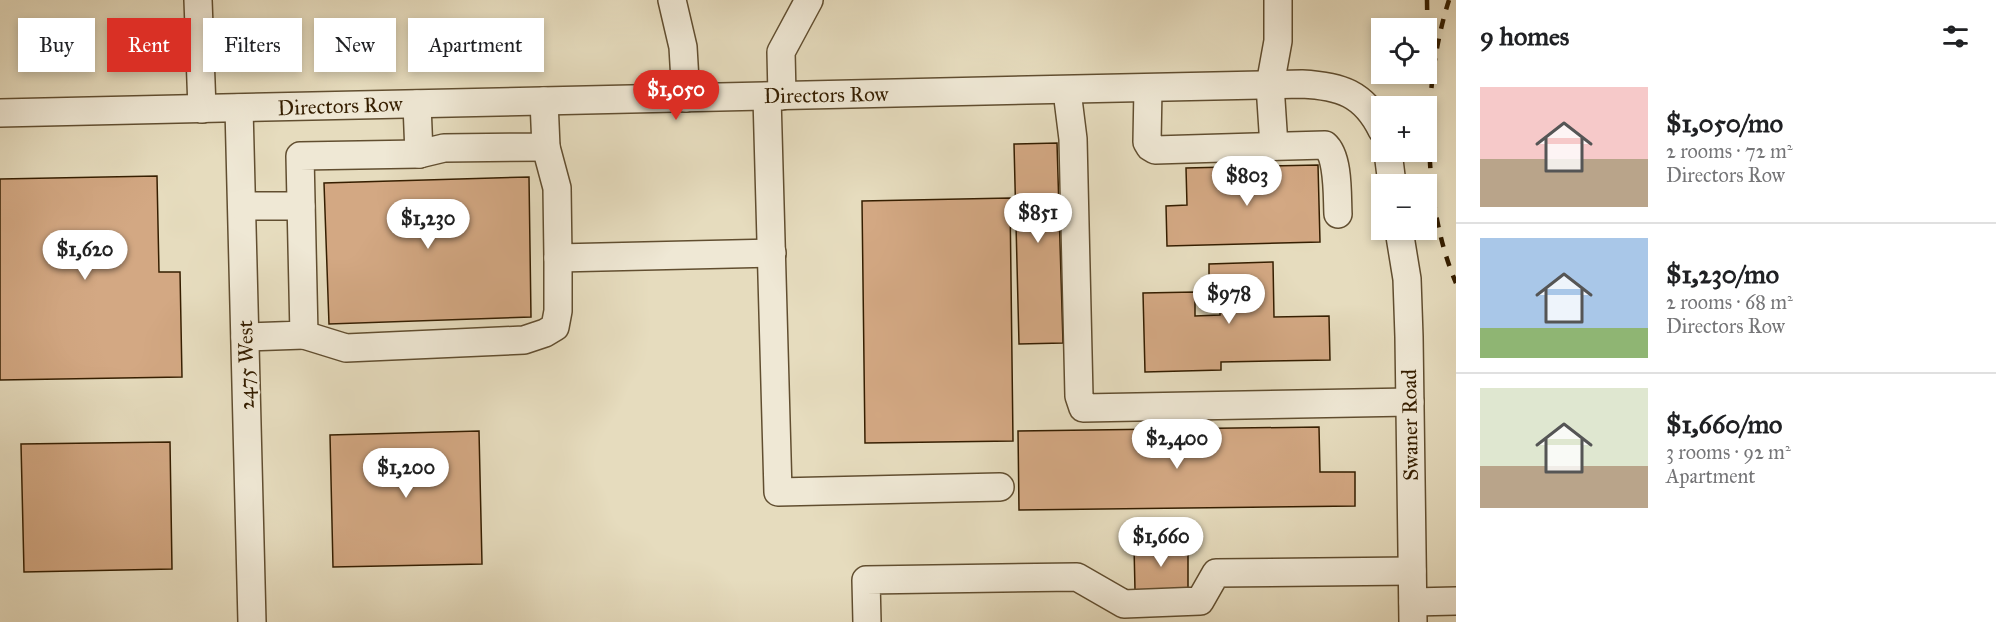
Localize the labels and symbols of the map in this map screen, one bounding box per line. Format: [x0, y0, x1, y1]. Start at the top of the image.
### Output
pin: $1,050 [627, 70, 725, 121]
street label: Directors Row [763, 81, 889, 109]
street label: Directors Row [277, 91, 403, 121]
pin: $803 [1211, 156, 1283, 207]
pin: $851 [1002, 193, 1074, 244]
pin: $1,230 [379, 199, 477, 250]
pin: $1,620 [36, 230, 134, 281]
pin: $978 [1193, 274, 1265, 325]
street label: 2475 West [232, 319, 260, 410]
street label: Swaner Road [1396, 368, 1424, 481]
pin: $2,400 [1128, 419, 1226, 470]
pin: $1,200 [357, 448, 455, 499]
pin: $1,660 [1112, 517, 1210, 568]

